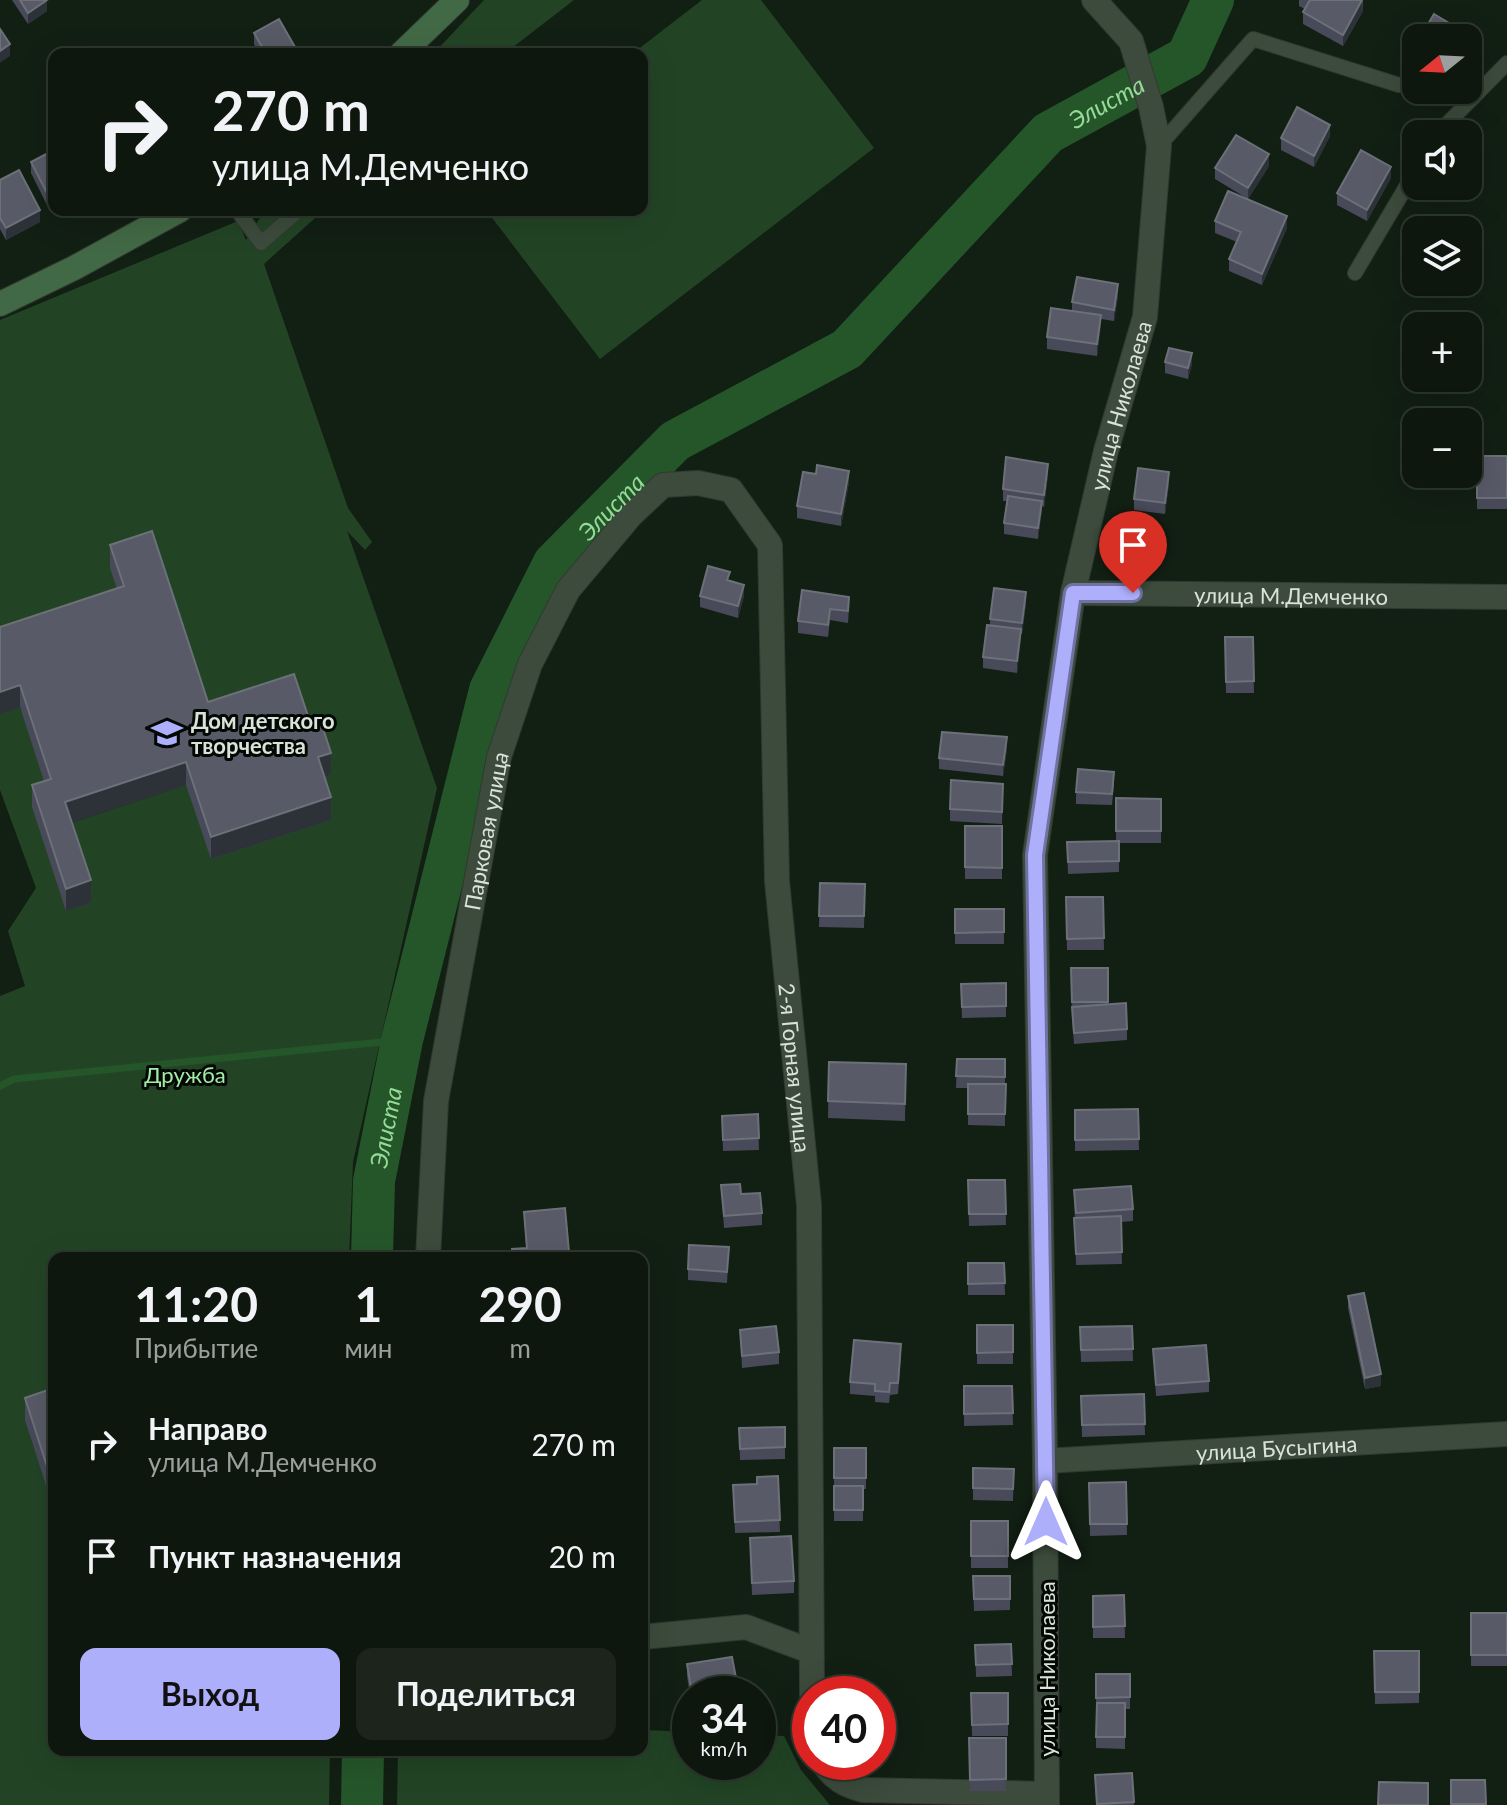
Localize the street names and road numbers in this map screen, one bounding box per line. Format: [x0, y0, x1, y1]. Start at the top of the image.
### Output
street label: улица Николаева [1084, 317, 1157, 493]
street label: улица М.Демченко [1194, 581, 1388, 609]
street label: Парковая улица [458, 747, 514, 912]
street label: 2-я Горная улица [774, 982, 817, 1154]
street label: улица Бусыгина [1195, 1429, 1358, 1466]
street label: улица Николаева [1033, 1581, 1060, 1757]

